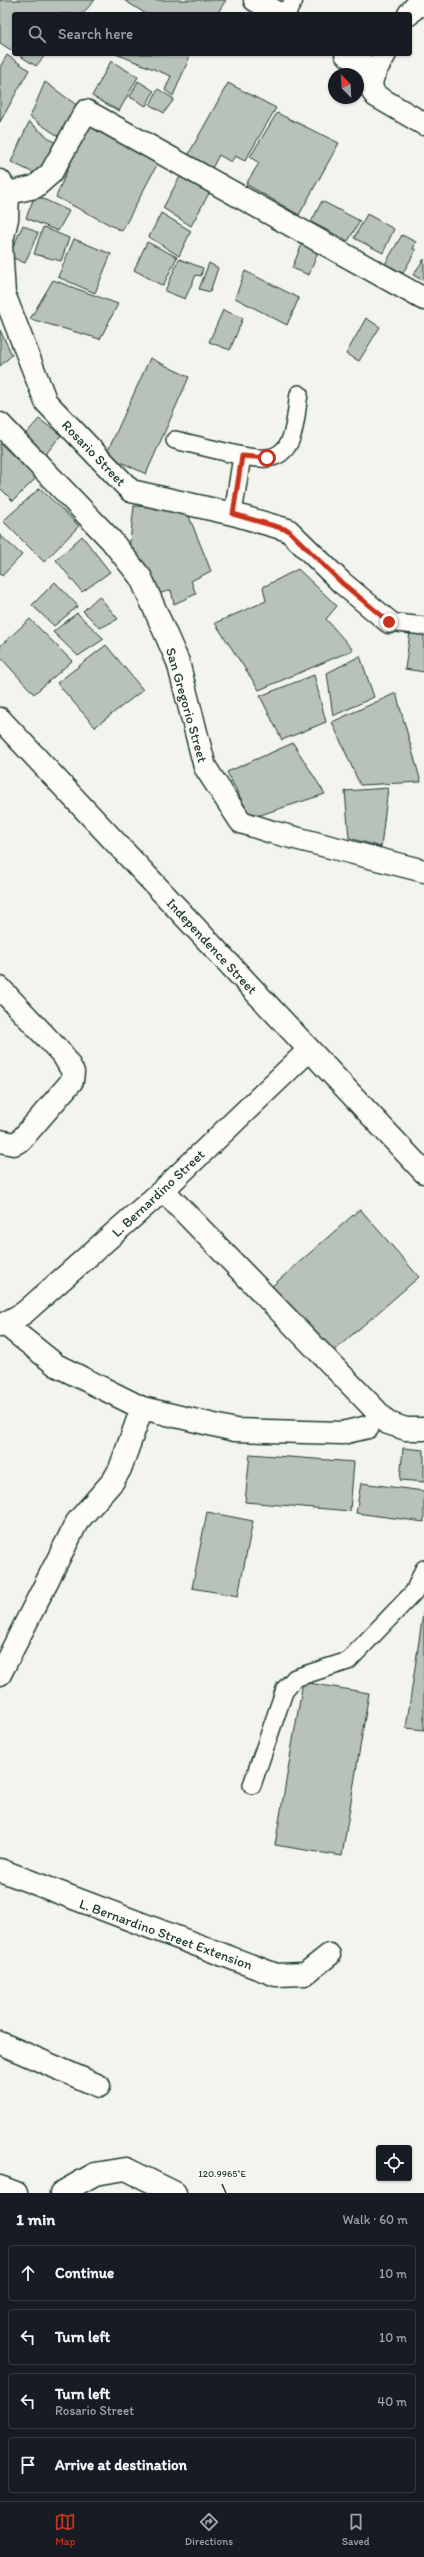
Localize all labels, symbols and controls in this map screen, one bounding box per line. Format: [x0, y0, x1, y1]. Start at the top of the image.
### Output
search box [12, 12, 412, 56]
icon: search [26, 23, 48, 45]
text: Search here [58, 25, 133, 43]
north arrow [328, 68, 364, 104]
street label: Rosario Street [58, 417, 129, 490]
route start [258, 449, 276, 467]
route end [380, 613, 398, 631]
street label: San Gregorio Street [162, 646, 211, 765]
street label: Independence Street [163, 895, 261, 998]
street label: L. Bernardino Street [108, 1146, 208, 1241]
street label: L. Bernardino Street Extension [77, 1895, 255, 1974]
map controls [376, 2145, 412, 2181]
button: locate [376, 2145, 412, 2181]
text: 120.9965°E [198, 2167, 246, 2180]
text: 1 min [16, 2209, 55, 2229]
text: Walk · 60 m [343, 2212, 408, 2227]
icon: ahead [17, 2262, 39, 2284]
text: Continue [55, 2264, 114, 2282]
text: 10 m [379, 2266, 407, 2281]
icon: left [17, 2326, 39, 2348]
text: Turn left [55, 2328, 110, 2346]
text: 10 m [379, 2330, 407, 2345]
text: Turn left [55, 2385, 110, 2403]
icon: left [17, 2390, 39, 2412]
text: 40 m [377, 2394, 407, 2409]
text: Rosario Street [55, 2403, 134, 2418]
icon: arrive [17, 2454, 39, 2476]
text: Arrive at destination [55, 2456, 187, 2474]
tab: Map [54, 2511, 76, 2548]
tab: Directions [185, 2511, 233, 2548]
tab: Saved [342, 2511, 370, 2548]

